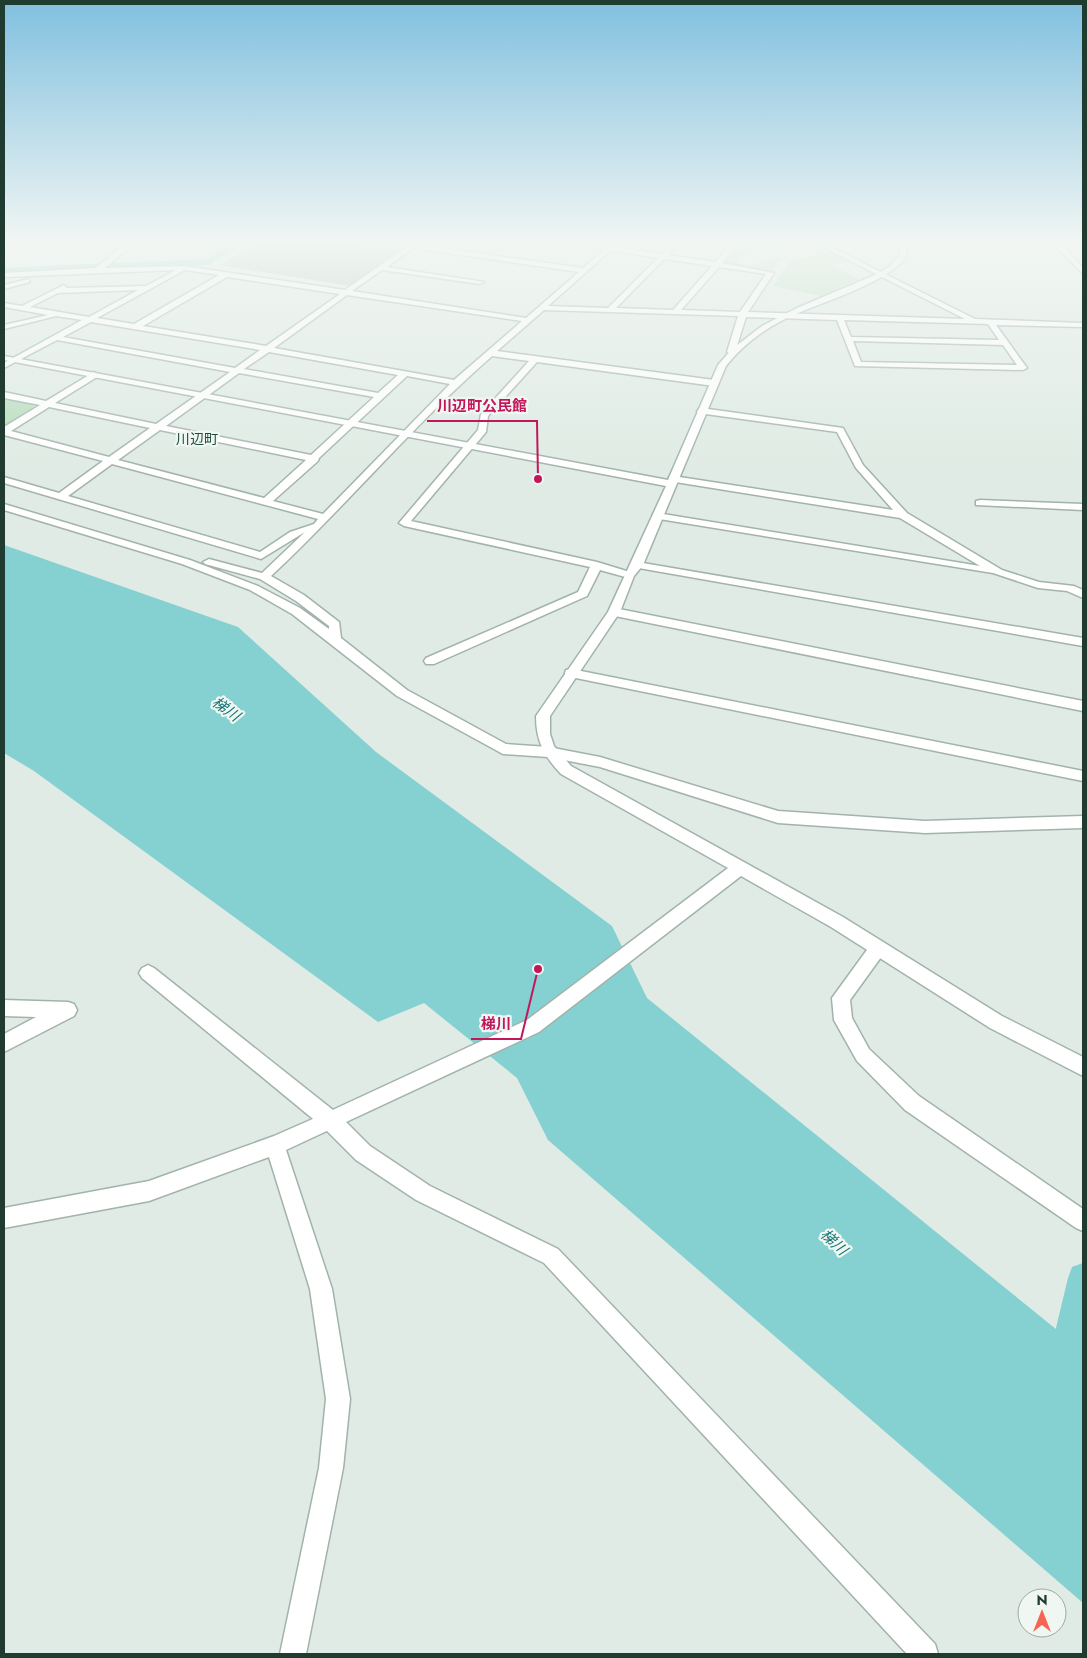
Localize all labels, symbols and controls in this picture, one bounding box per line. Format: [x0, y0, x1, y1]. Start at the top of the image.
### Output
callout: 川辺町公民館 [427, 391, 537, 421]
text: 川辺町公民館 [437, 395, 527, 417]
district label: 川辺町 [176, 429, 218, 449]
water label: 梯川 [207, 691, 246, 728]
callout: 梯川 [471, 1009, 521, 1039]
text: 梯川 [481, 1013, 511, 1035]
water label: 梯川 [816, 1224, 854, 1262]
north arrow [1017, 1588, 1067, 1638]
text: N [1036, 1590, 1048, 1610]

